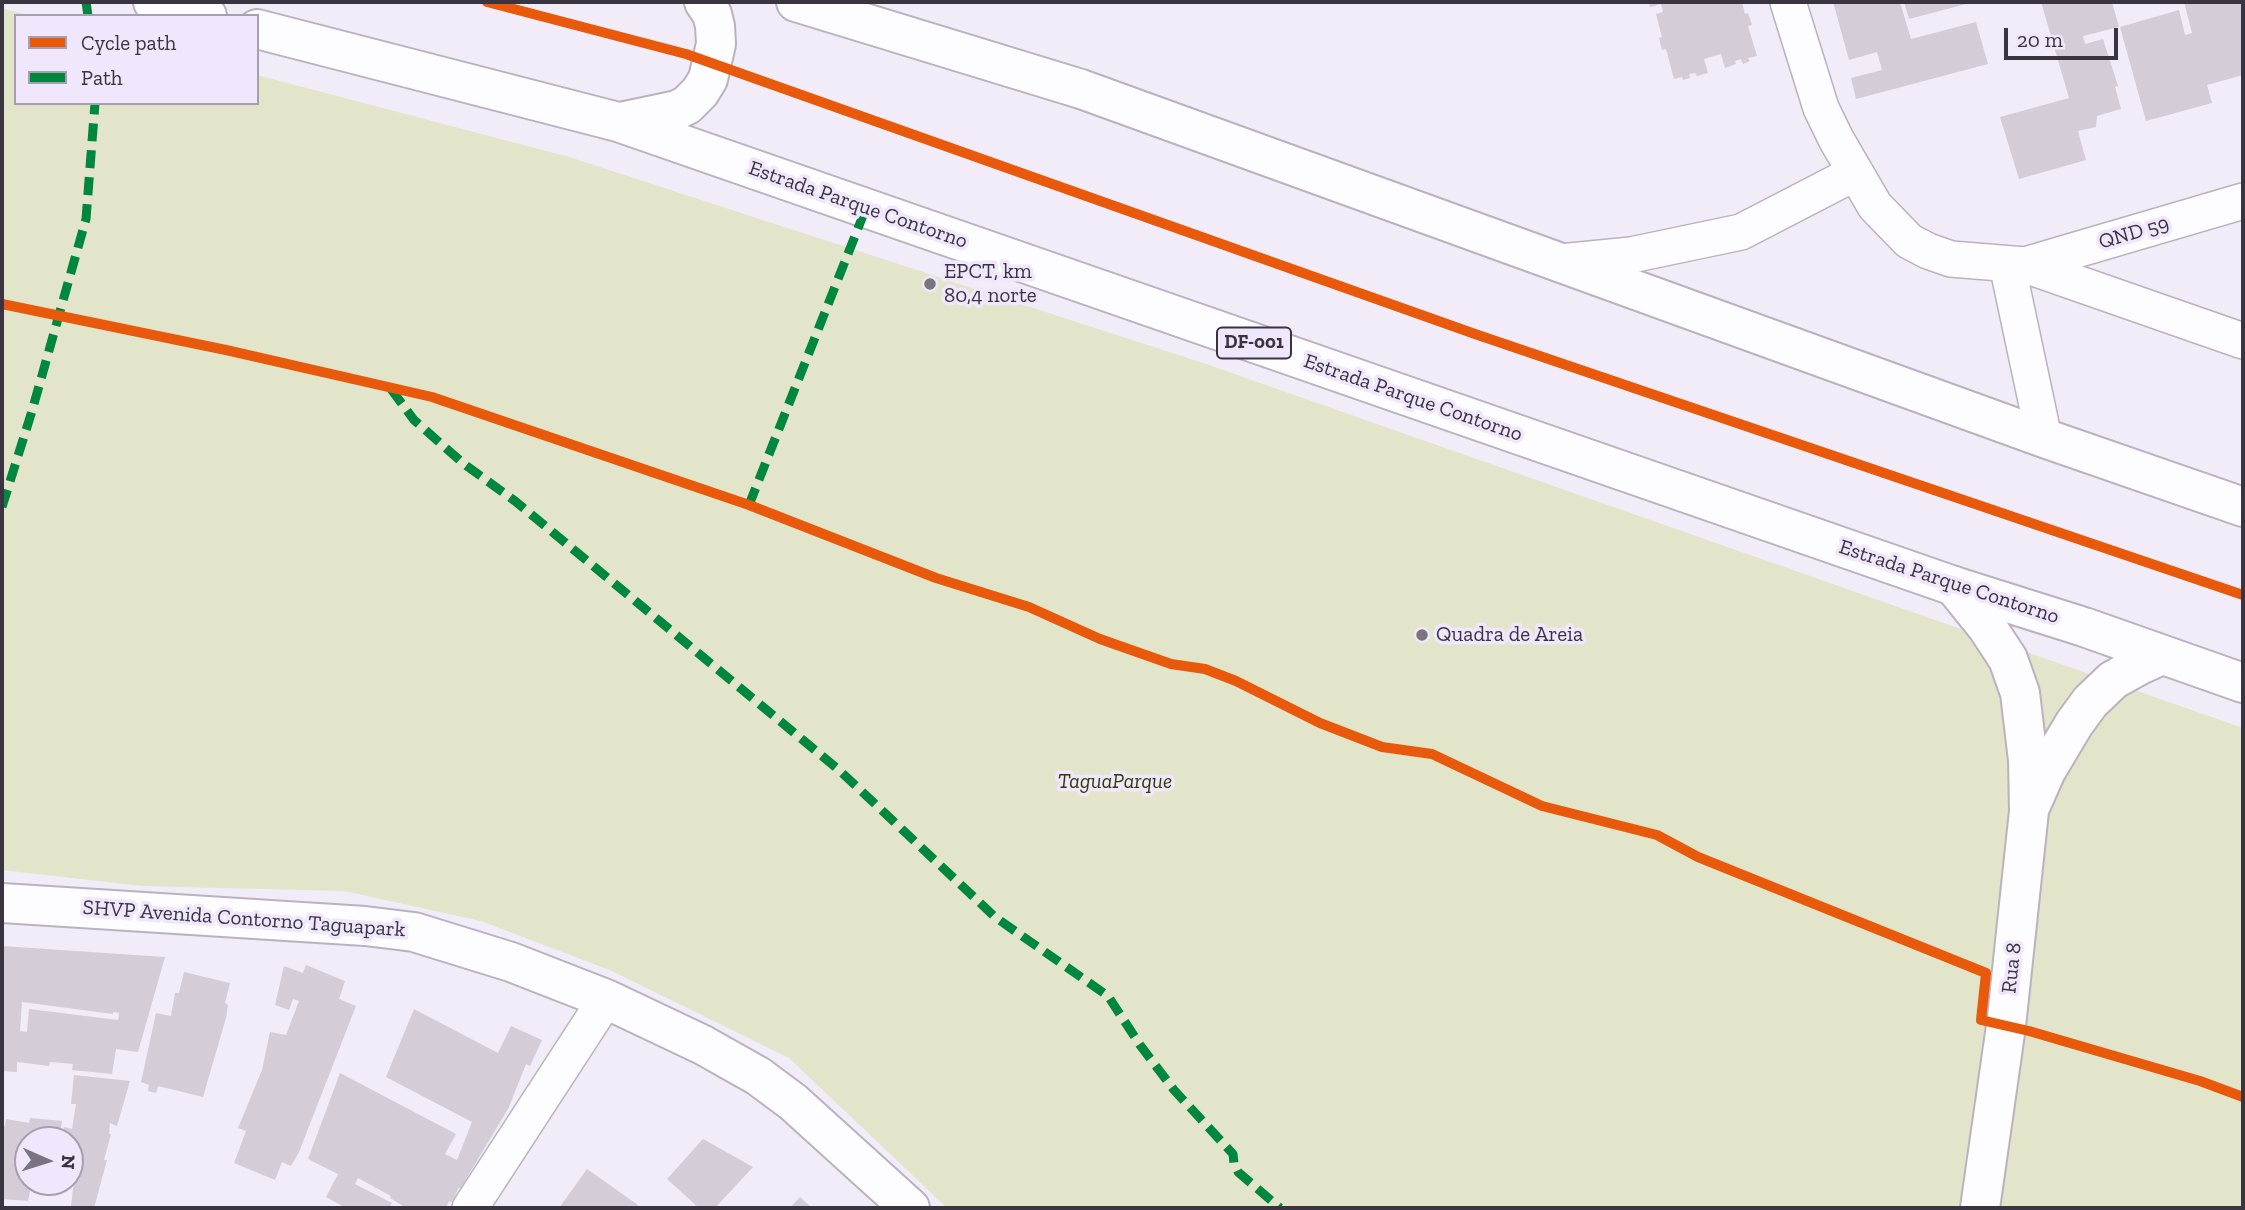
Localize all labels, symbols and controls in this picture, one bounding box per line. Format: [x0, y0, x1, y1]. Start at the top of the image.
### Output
legend [14, 14, 259, 105]
scale bar [2007, 14, 2121, 58]
text: 20 m [2017, 27, 2063, 52]
text: Cycle path [81, 30, 176, 55]
text: Path [81, 65, 123, 90]
street label: Estrada Parque Contorno [745, 156, 971, 254]
street label: QND 59 [2096, 211, 2172, 255]
place label: EPCT, km 80,4 norte [944, 259, 1037, 309]
marker: EPCT, km 80,4 norte [922, 276, 938, 292]
road number: DF-001 [1217, 328, 1291, 358]
street label: Estrada Parque Contorno [1300, 349, 1526, 447]
street label: Estrada Parque Contorno [1836, 535, 2062, 629]
place label: Quadra de Areia [1436, 622, 1583, 648]
marker: Quadra de Areia [1414, 627, 1430, 643]
park label: TaguaParque [1058, 769, 1172, 795]
street label: SHVP Avenida Contorno Taguapark [82, 895, 406, 943]
street label: Rua 8 [1997, 941, 2027, 995]
north arrow [14, 1126, 84, 1196]
text: N [57, 1154, 80, 1170]

